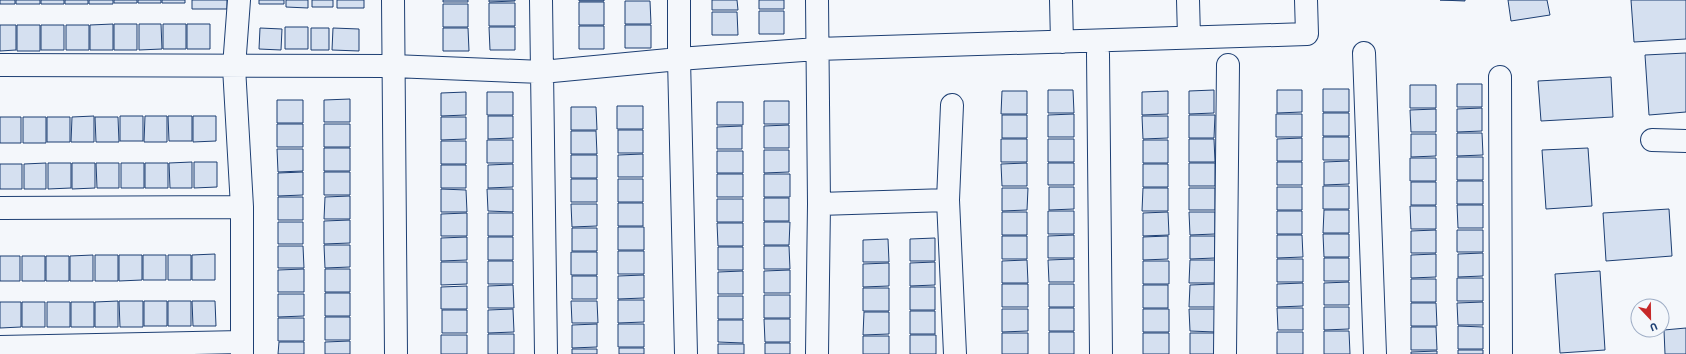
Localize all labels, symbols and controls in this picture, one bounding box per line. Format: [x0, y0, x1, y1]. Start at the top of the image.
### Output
north arrow [1630, 298, 1670, 338]
text: U [1647, 318, 1660, 335]

